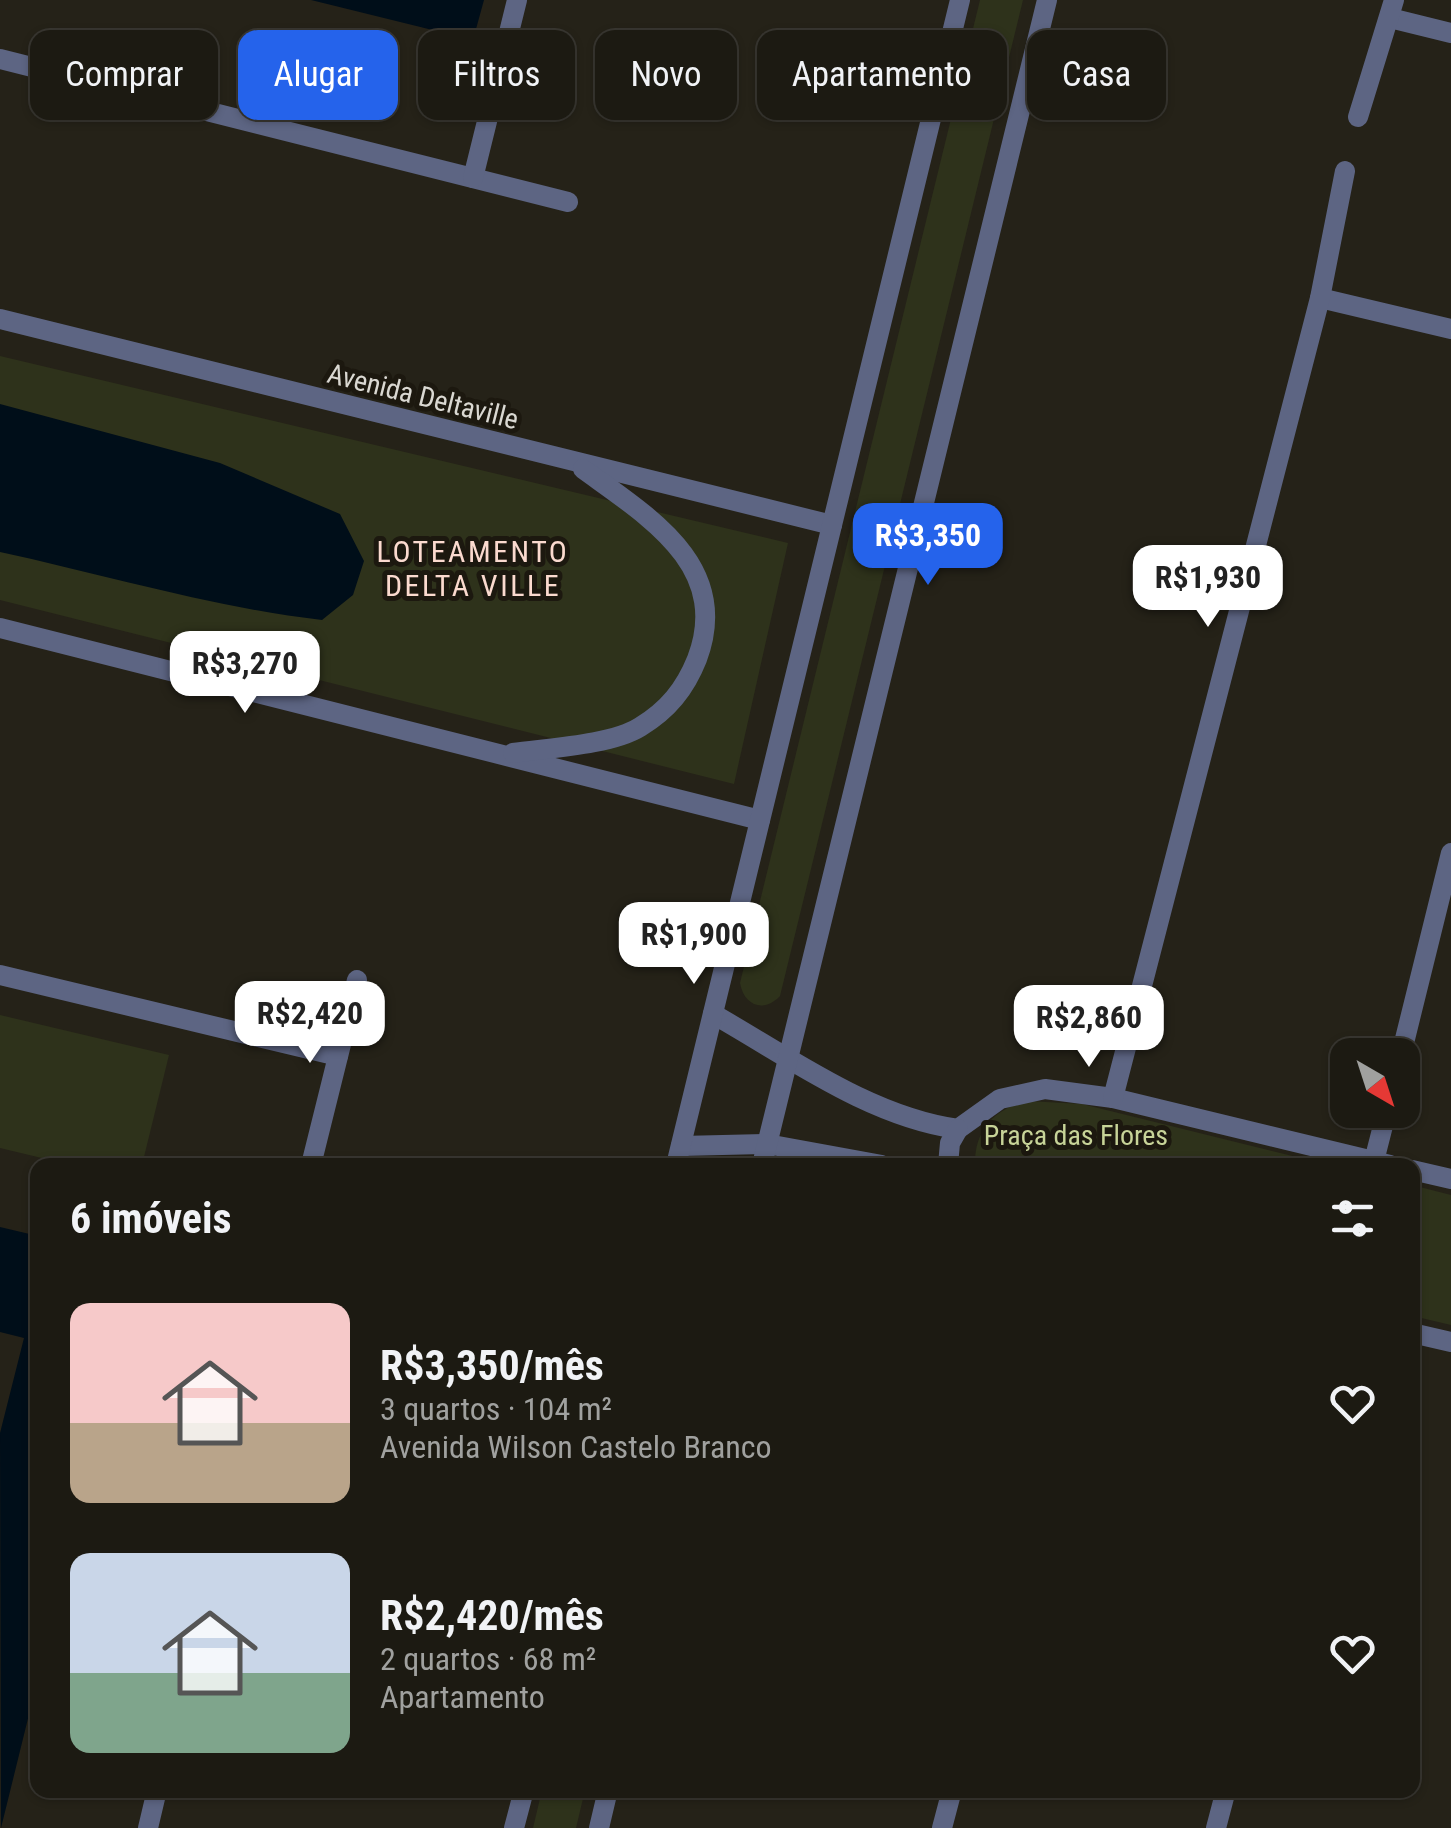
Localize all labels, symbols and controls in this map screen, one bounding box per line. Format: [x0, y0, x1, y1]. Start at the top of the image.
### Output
chip: Comprar [30, 30, 218, 120]
chip: Alugar [238, 30, 398, 120]
chip: Filtros [418, 30, 575, 120]
chip: Novo [595, 30, 737, 120]
chip: Apartamento [757, 30, 1007, 120]
chip: Casa [1027, 30, 1166, 120]
street label: Avenida Deltaville [324, 357, 522, 436]
pin: R$3,350 [836, 503, 1020, 588]
text: R$3,350 [875, 516, 981, 554]
district label: LOTEAMENTO DELTA VILLE [377, 534, 569, 603]
pin: R$1,930 [1116, 545, 1300, 630]
text: R$1,930 [1155, 558, 1261, 596]
pin: R$3,270 [153, 631, 337, 716]
text: R$3,270 [192, 644, 298, 682]
pin: R$1,900 [602, 902, 786, 987]
text: R$1,900 [641, 915, 747, 953]
pin: R$2,420 [218, 981, 402, 1066]
pin: R$2,860 [997, 985, 1181, 1070]
text: R$2,420 [257, 994, 363, 1032]
text: R$2,860 [1036, 998, 1142, 1036]
north arrow [1330, 1038, 1420, 1128]
map controls [1330, 1038, 1420, 1128]
park label: Praça das Flores [984, 1119, 1168, 1152]
icon: filters [1325, 1191, 1380, 1246]
text: 6 imóveis [70, 1194, 232, 1243]
text: R$3,350/mês [380, 1341, 604, 1390]
icon: home [150, 1343, 270, 1463]
icon: heart [1325, 1376, 1380, 1431]
text: 3 quartos · 104 m² [380, 1390, 612, 1428]
text: Avenida Wilson Castelo Branco [380, 1428, 772, 1466]
text: R$2,420/mês [380, 1591, 604, 1640]
icon: home [150, 1593, 270, 1713]
icon: heart [1325, 1626, 1380, 1681]
text: 2 quartos · 68 m² [380, 1640, 596, 1678]
text: Apartamento [380, 1678, 545, 1716]

